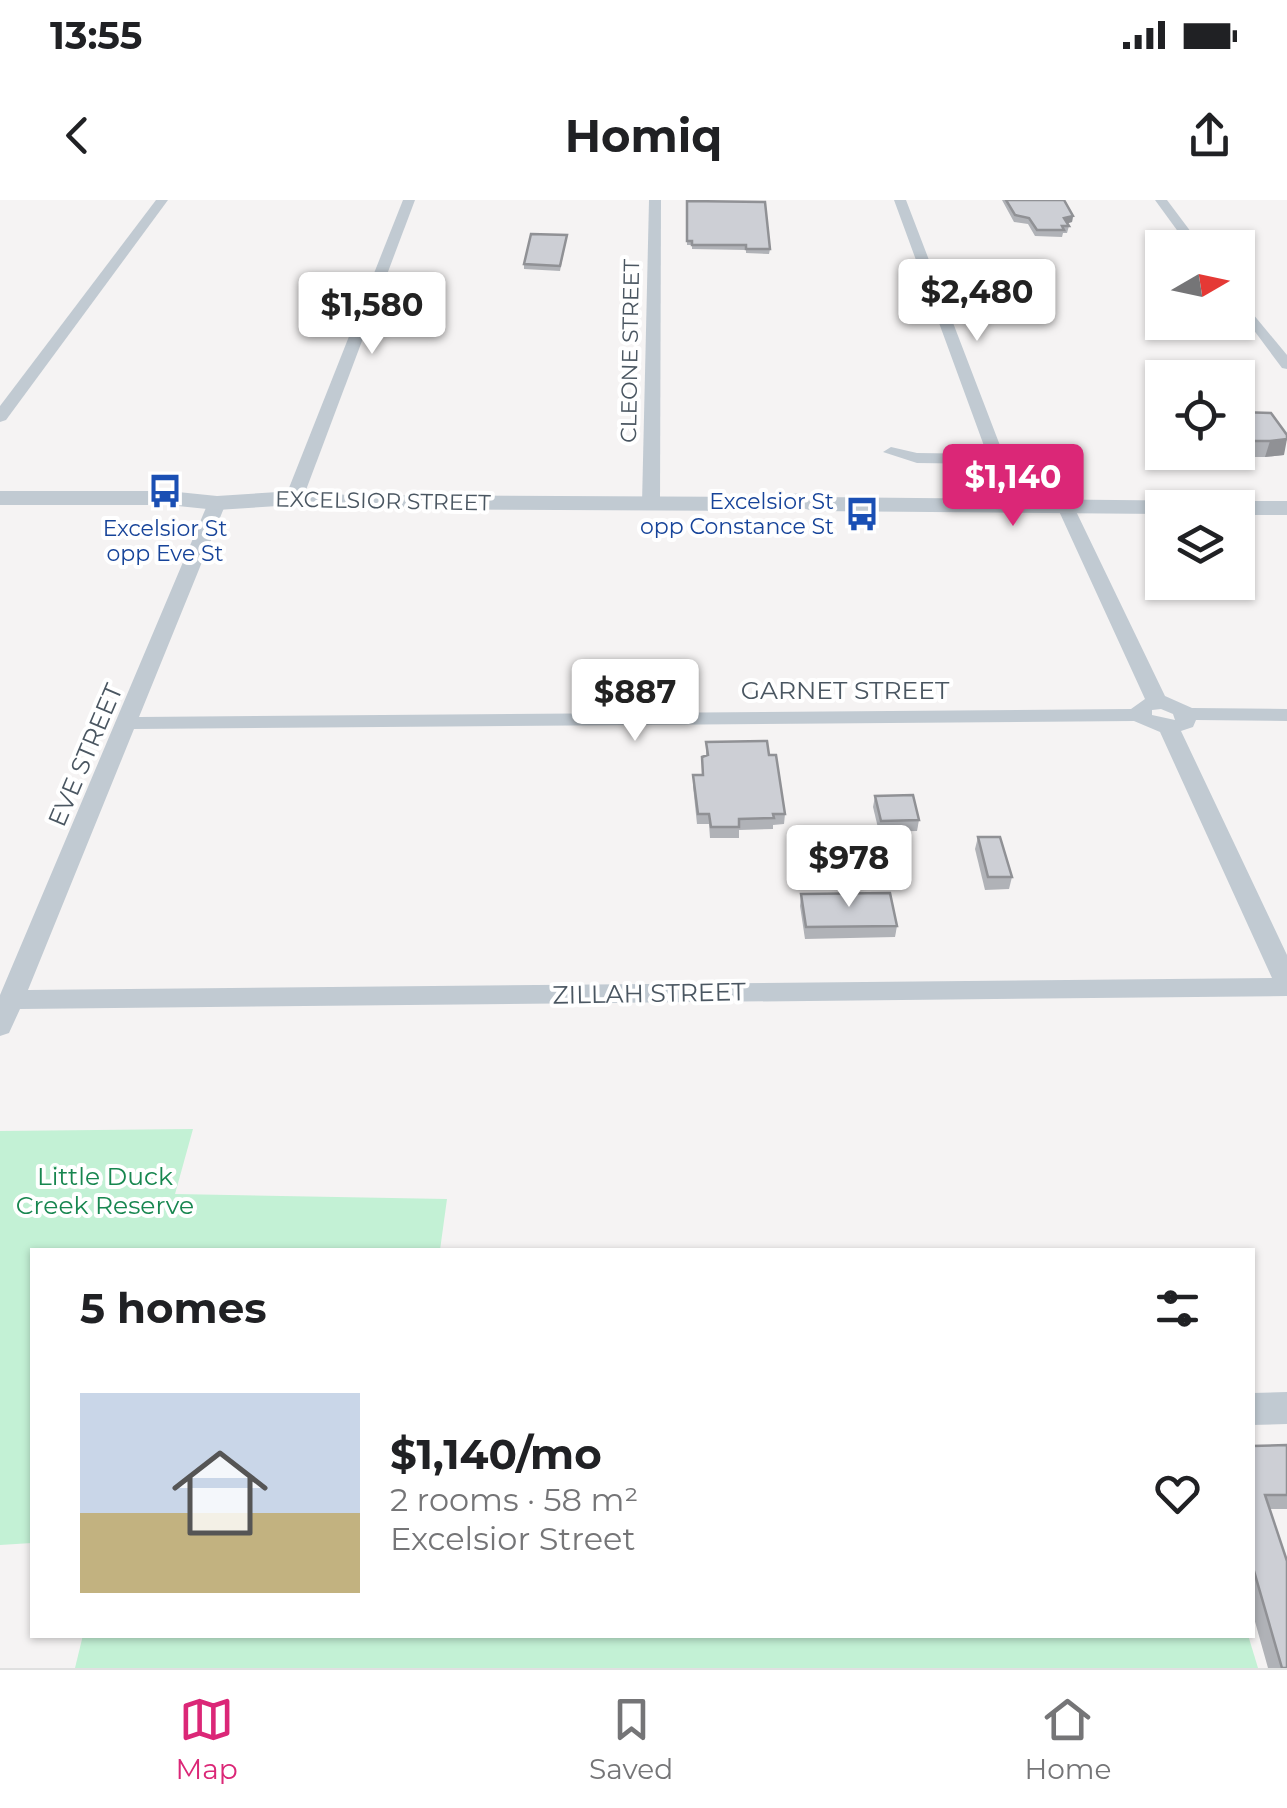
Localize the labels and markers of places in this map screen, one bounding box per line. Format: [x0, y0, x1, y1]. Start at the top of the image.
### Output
pin: $2,480 [896, 259, 1058, 344]
pin: $1,580 [291, 272, 453, 357]
pin: $1,140 [932, 444, 1094, 529]
bus stop icon: Excelsior St opp Eve St [146, 472, 184, 510]
place label: Excelsior St opp Constance St [640, 488, 834, 540]
bus stop icon: Excelsior St opp Constance St [843, 495, 881, 533]
place label: Excelsior St opp Eve St [103, 515, 227, 567]
pin: $887 [576, 659, 694, 744]
pin: $978 [790, 825, 908, 910]

